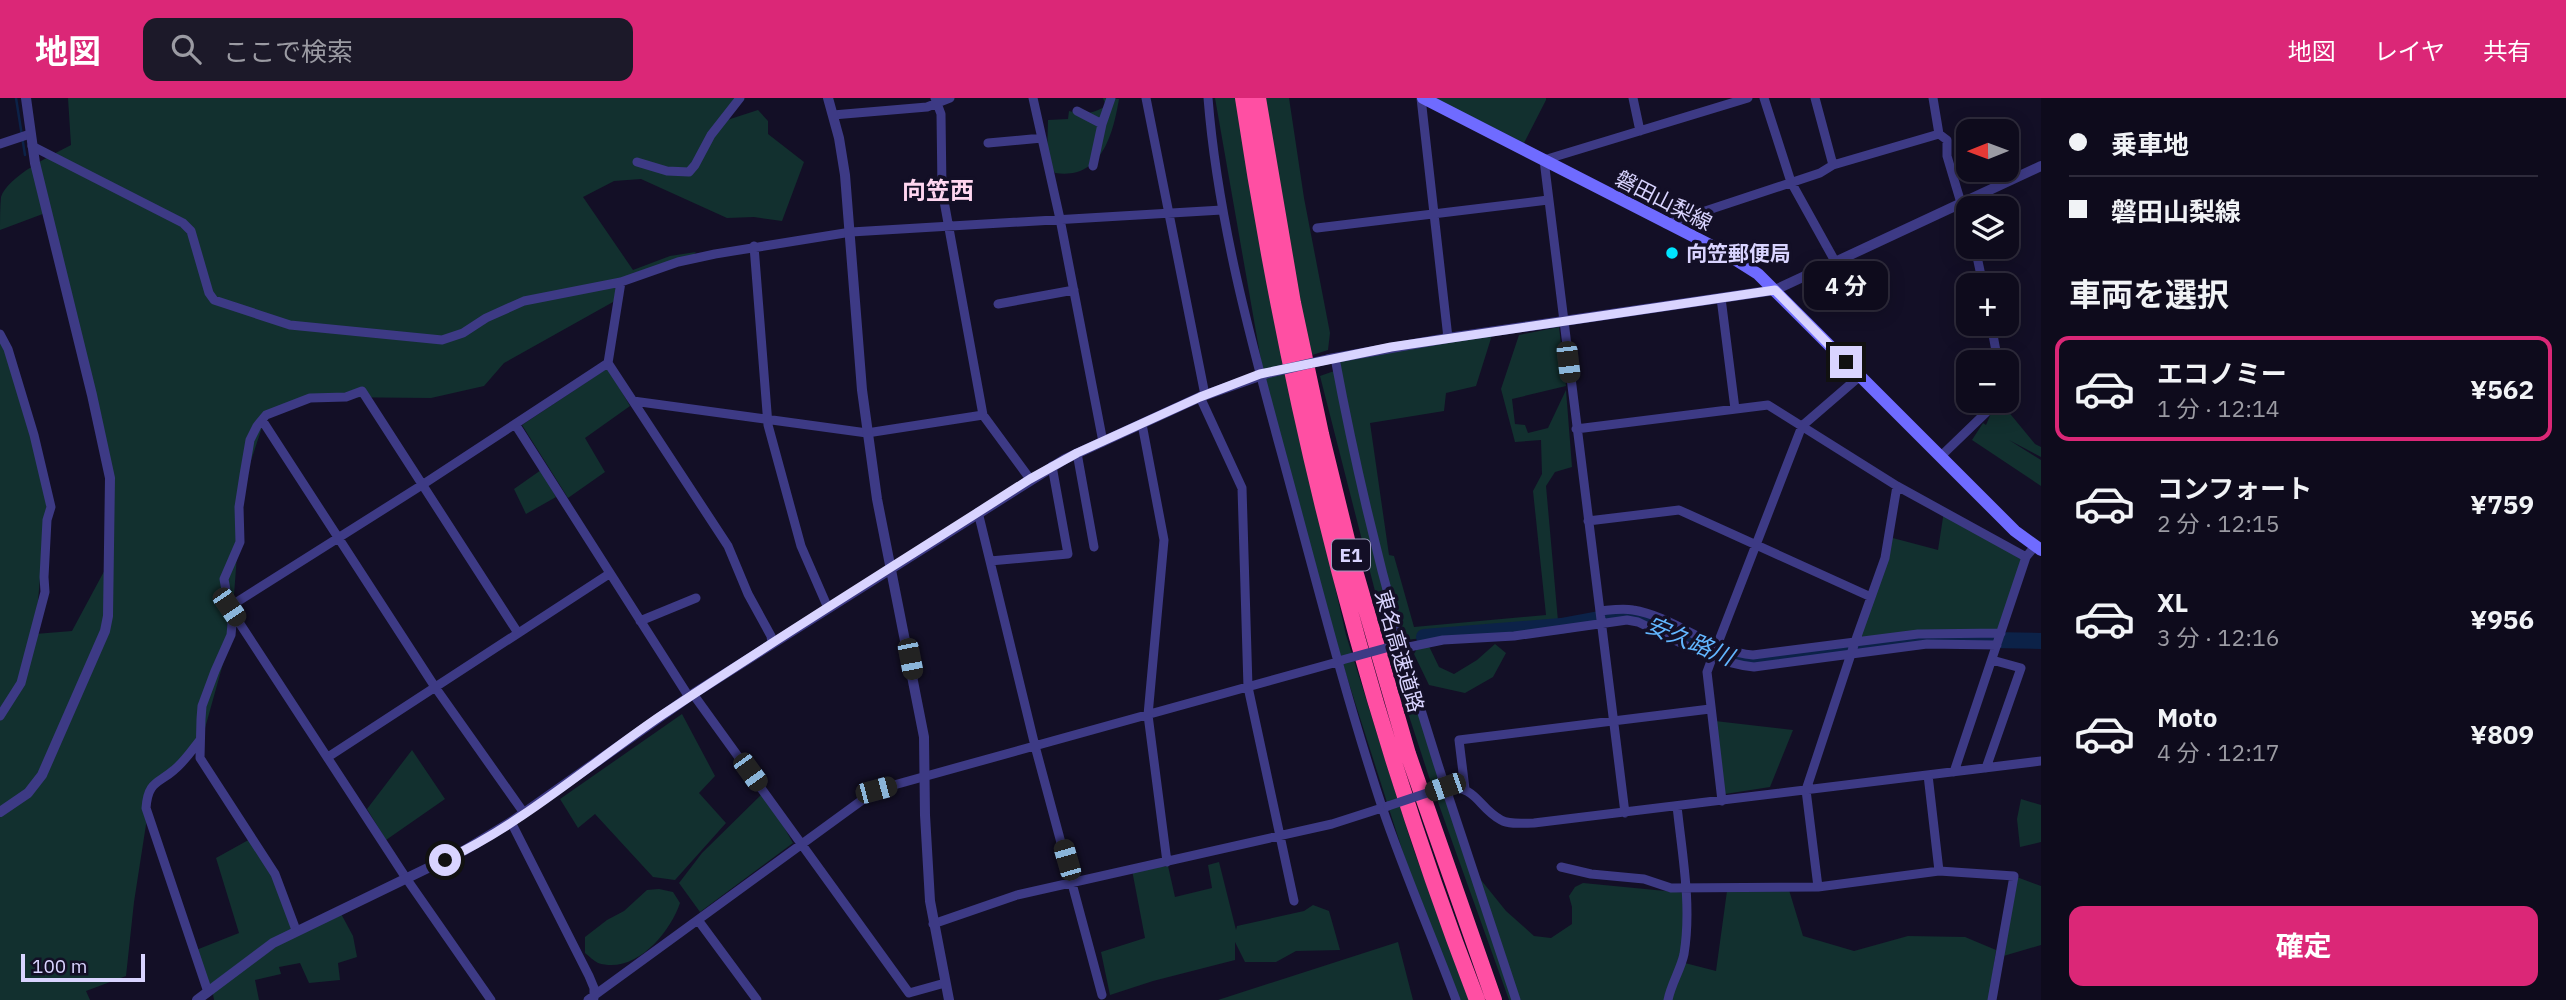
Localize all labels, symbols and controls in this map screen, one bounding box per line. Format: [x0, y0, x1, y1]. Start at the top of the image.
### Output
search box [143, 18, 633, 81]
text: 地図 [35, 29, 101, 72]
icon: search [167, 30, 205, 68]
text: ここで検索 [223, 34, 353, 68]
text: 地図 [2288, 35, 2336, 67]
text: レイヤ [2374, 35, 2445, 67]
text: 共有 [2483, 35, 2531, 67]
north arrow [1956, 119, 2020, 182]
map controls [1956, 119, 2019, 413]
text: 乗車地 [2111, 127, 2189, 161]
street label: 磐田山梨線 [1611, 164, 1717, 236]
district label: 向笠西 [902, 174, 974, 206]
text: 磐田山梨線 [2111, 194, 2241, 228]
button: layers [1956, 196, 2019, 259]
place label: 向笠郵便局 [1686, 239, 1791, 267]
marker: 向笠郵便局 [1664, 245, 1680, 261]
callout: 4 分 [1804, 260, 1888, 310]
text: 4 分 [1825, 270, 1867, 300]
button: + [1956, 273, 2019, 336]
text: 車両を選択 [2069, 273, 2229, 315]
car [1556, 340, 1581, 384]
route end [1830, 346, 1862, 378]
button: − [1956, 350, 2019, 413]
text: エコノミー [2157, 356, 2287, 390]
icon: car [2073, 357, 2136, 420]
text: ¥562 [2470, 372, 2534, 406]
text: 1 分 · 12:14 [2157, 393, 2280, 423]
text: コンフォート [2157, 471, 2312, 505]
icon: car [2073, 472, 2136, 535]
text: ¥759 [2470, 487, 2534, 521]
text: 2 分 · 12:15 [2157, 508, 2280, 538]
road number: E1 [1332, 540, 1370, 570]
car [209, 584, 250, 630]
text: XL [2157, 585, 2188, 619]
street label: 東名高速道路 [1369, 587, 1431, 715]
icon: car [2073, 587, 2136, 650]
text: ¥956 [2470, 602, 2534, 636]
water label: 安久路川 [1642, 609, 1741, 672]
text: 3 分 · 12:16 [2157, 622, 2280, 652]
car [896, 636, 925, 682]
text: Moto [2157, 700, 2217, 734]
icon: car [2073, 702, 2136, 765]
text: ¥809 [2470, 717, 2534, 751]
text: 4 分 · 12:17 [2157, 737, 2280, 767]
car [730, 749, 771, 795]
car [1422, 770, 1469, 804]
car [853, 774, 900, 806]
car [1052, 837, 1083, 883]
route start [429, 844, 461, 876]
button: 確定 [2069, 906, 2538, 986]
scale bar [21, 951, 145, 983]
text: 100 m [32, 954, 87, 978]

